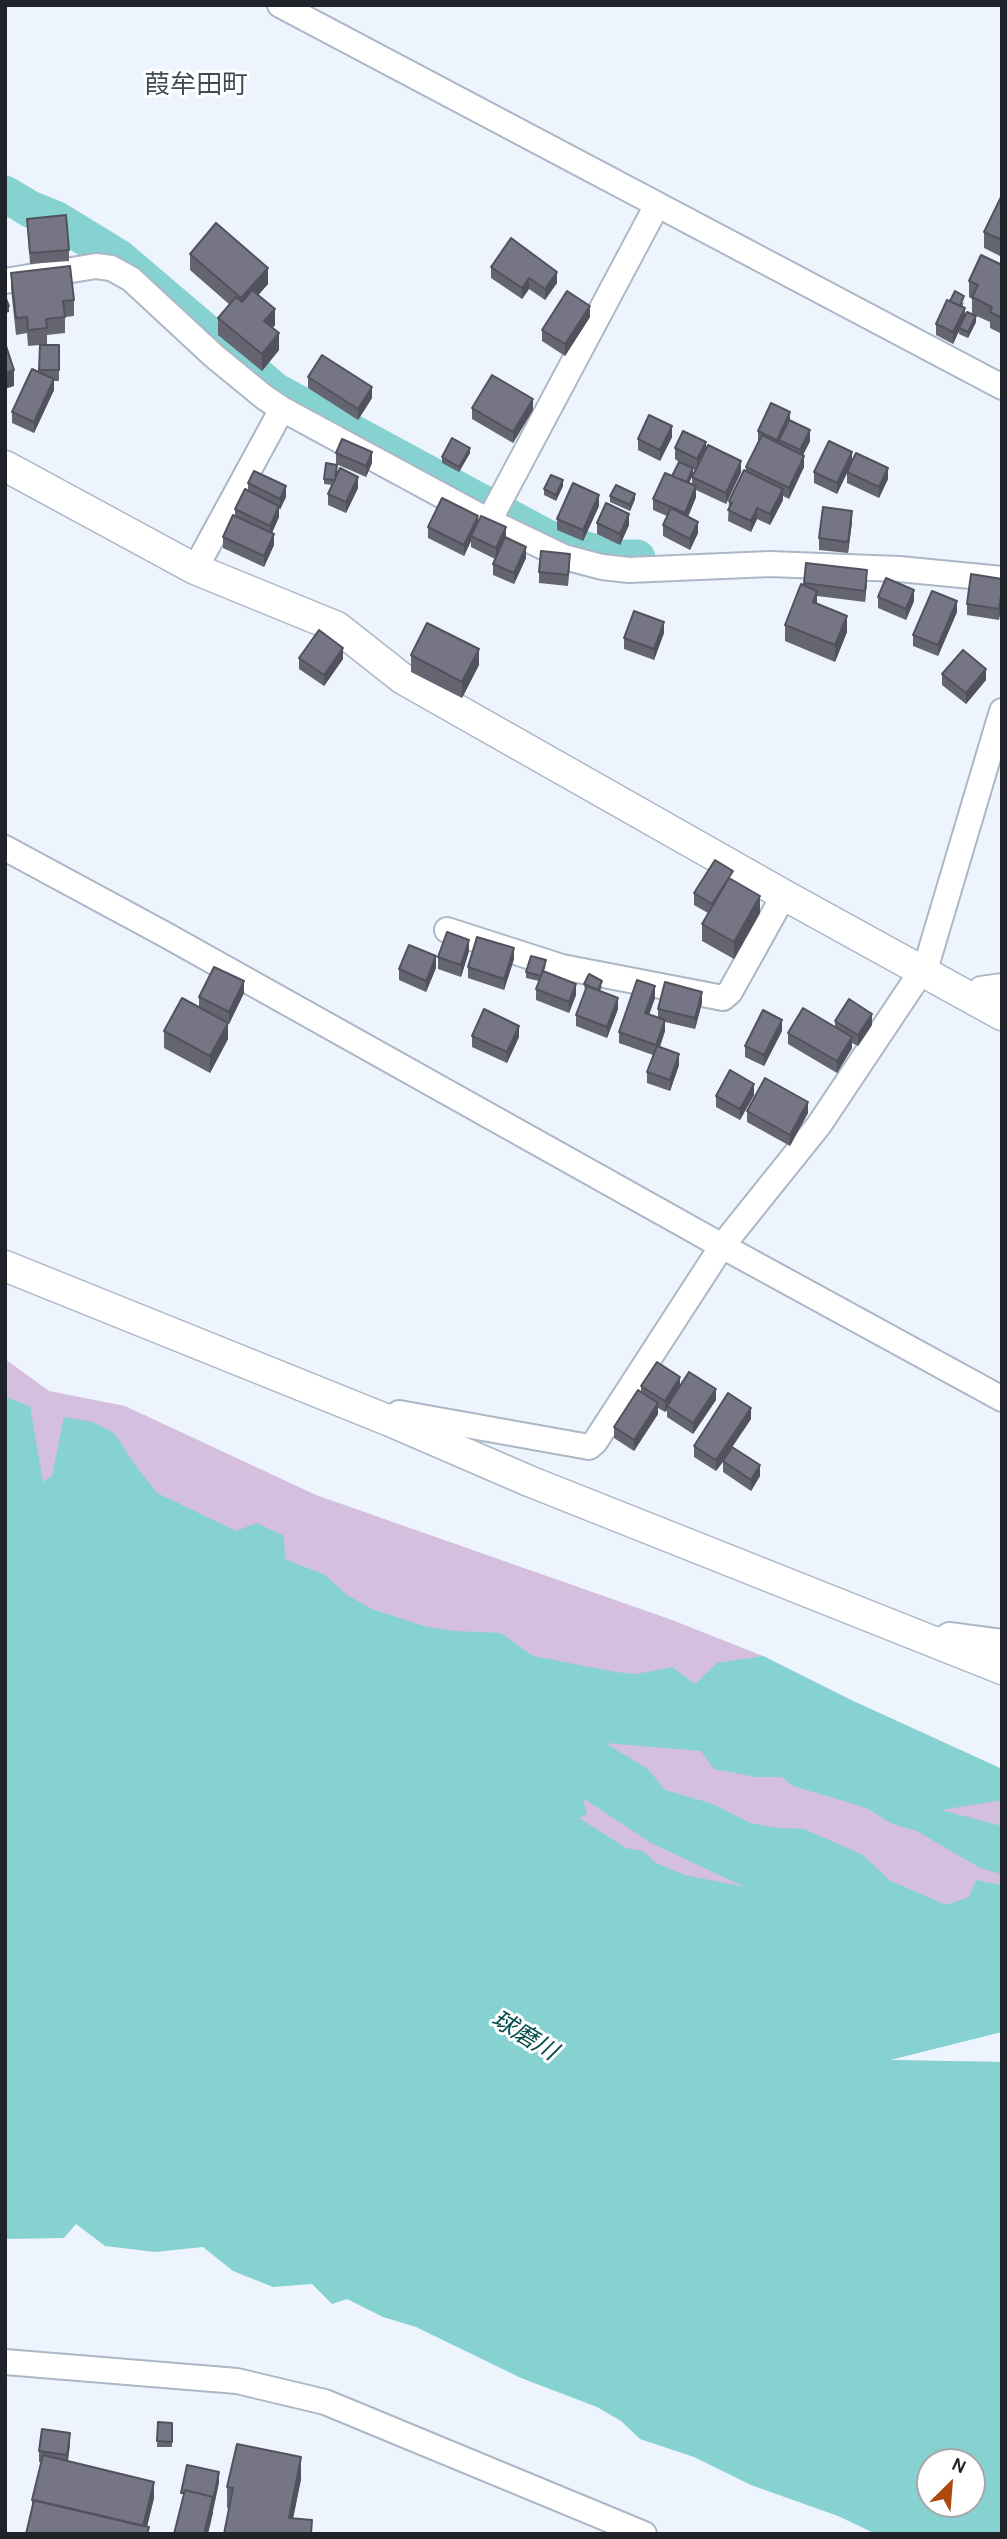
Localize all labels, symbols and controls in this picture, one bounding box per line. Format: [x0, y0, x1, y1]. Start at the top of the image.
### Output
district label: 葭牟田町 [144, 70, 248, 102]
water label: 球磨川 [486, 2005, 562, 2067]
north arrow [916, 2448, 986, 2518]
text: N [948, 2453, 970, 2479]

